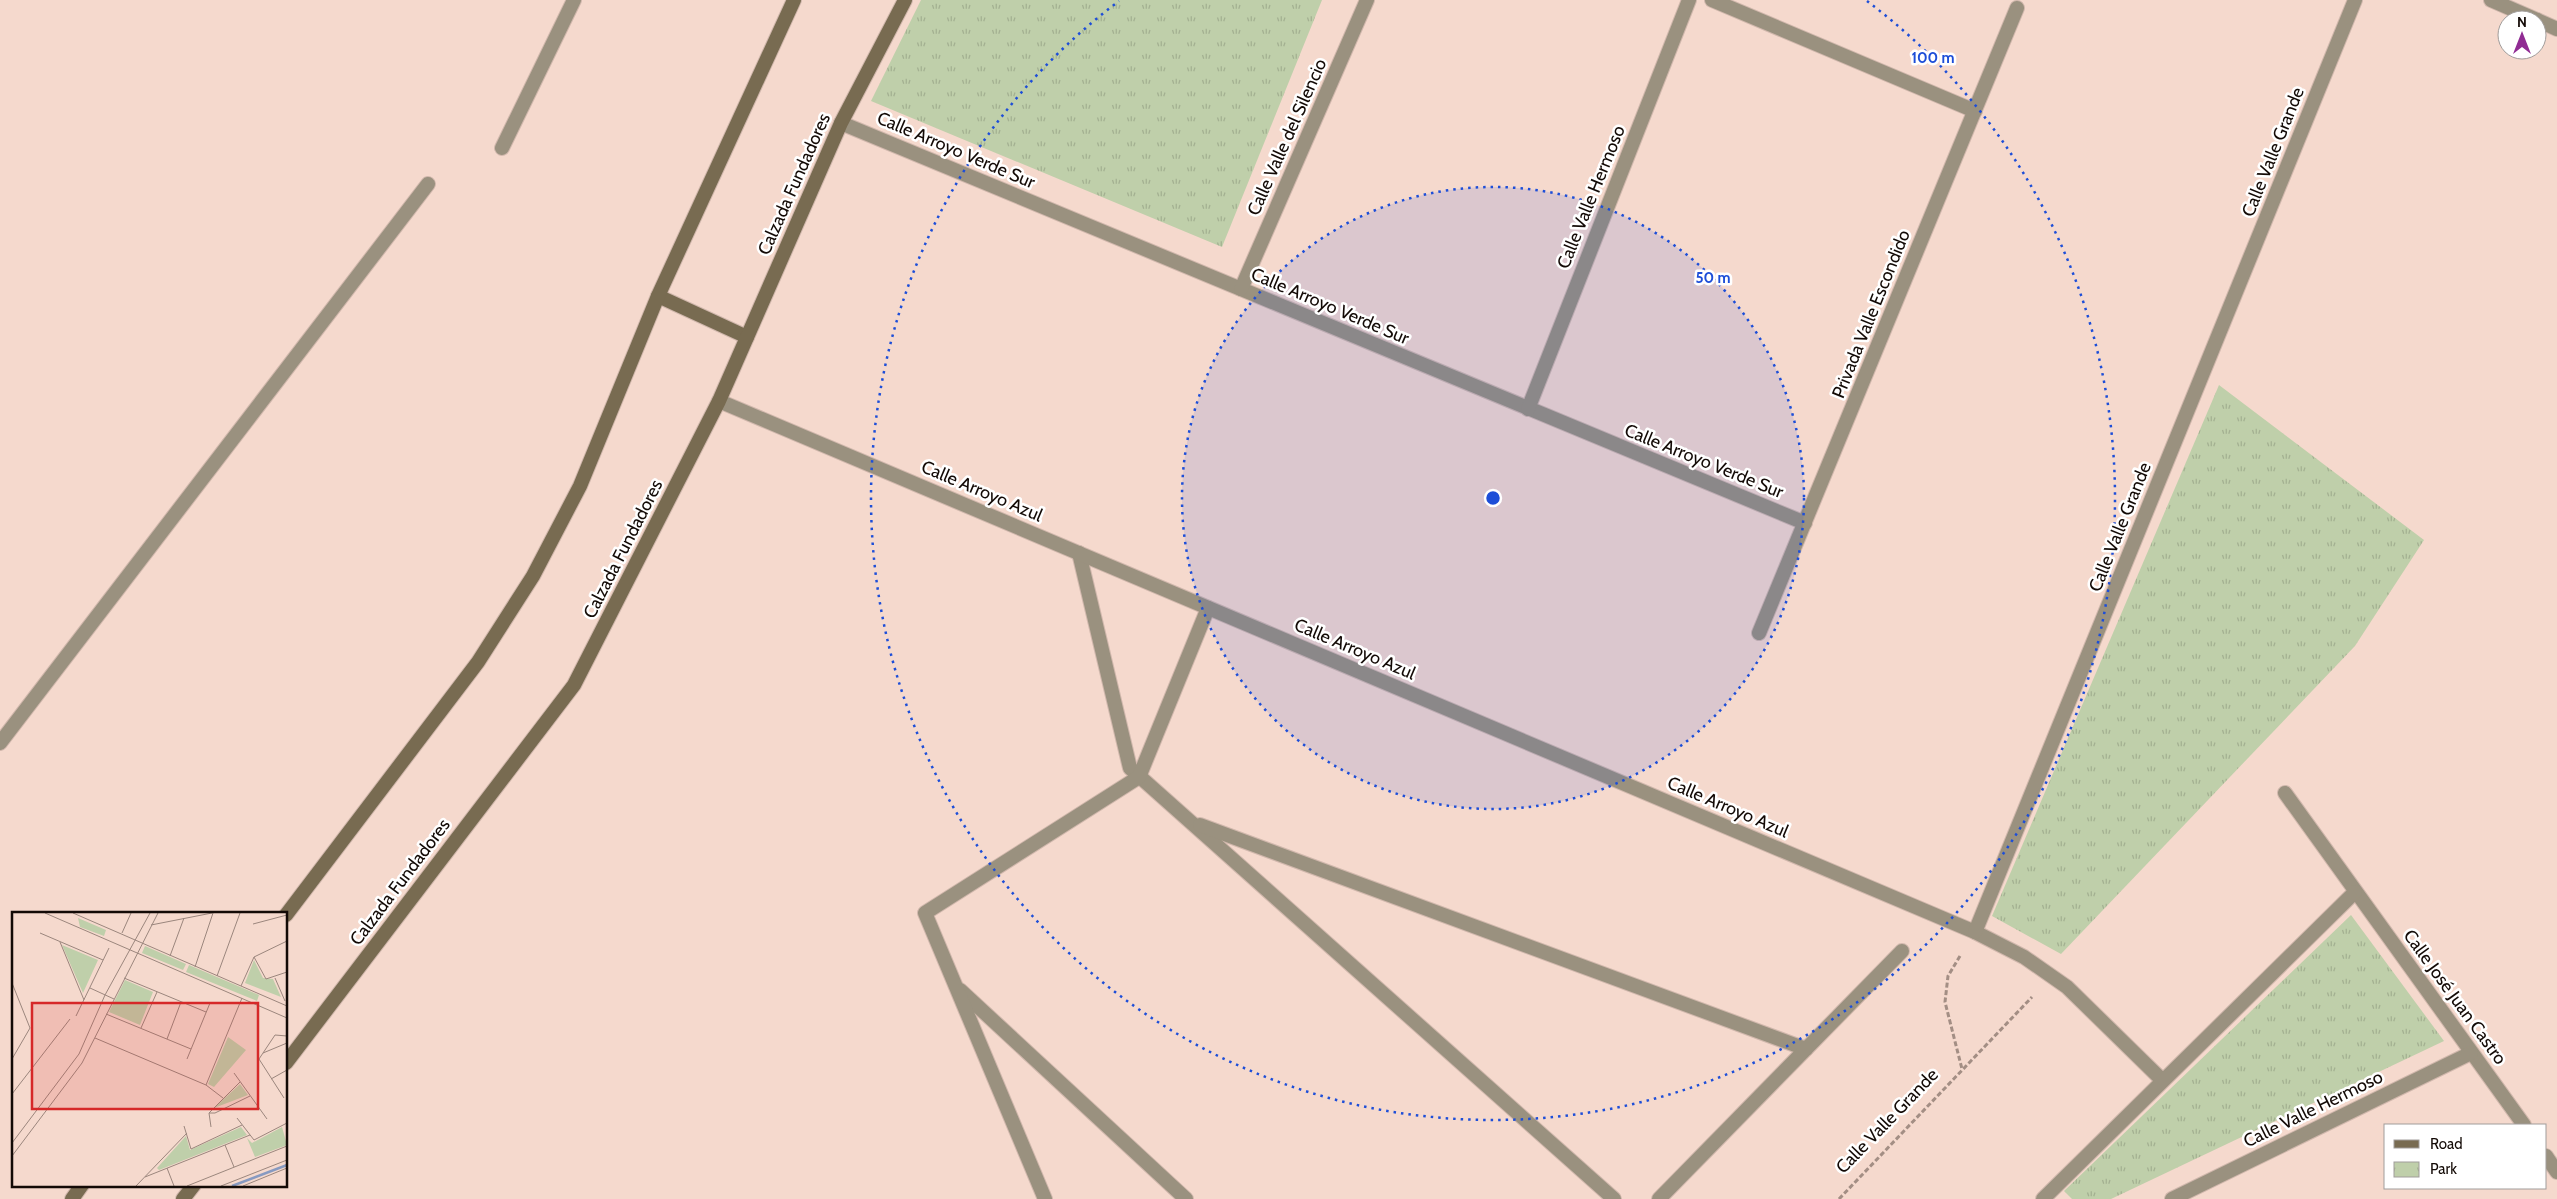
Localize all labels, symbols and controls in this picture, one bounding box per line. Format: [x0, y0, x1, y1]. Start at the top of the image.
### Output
north arrow [2497, 10, 2547, 60]
text: N [2517, 13, 2527, 31]
text: 100 m [1911, 49, 1955, 67]
street label: Calle Valle del Silencio [1243, 55, 1331, 219]
street label: Calle Valle Grande [2237, 84, 2309, 220]
street label: Calle Arroyo Verde Sur [874, 107, 1039, 193]
street label: Calzada Fundadores [753, 110, 835, 258]
street label: Calle Valle Hermoso [1552, 122, 1630, 272]
street label: Privada Valle Escondido [1827, 227, 1915, 401]
street label: Calle Arroyo Verde Sur [1248, 263, 1413, 349]
text: 50 m [1695, 269, 1731, 287]
street label: Calle Arroyo Verde Sur [1621, 419, 1787, 503]
street label: Calle Arroyo Azul [918, 456, 1047, 527]
street label: Calle Valle Grande [2084, 459, 2156, 595]
street label: Calzada Fundadores [579, 476, 667, 622]
centre of rings [1484, 489, 1502, 507]
street label: Calle Arroyo Azul [1291, 614, 1420, 685]
street label: Calle Arroyo Azul [1664, 772, 1793, 843]
street label: Calzada Fundadores [345, 814, 455, 950]
inset map [12, 912, 288, 1186]
street label: Calle José Juan Castro [2399, 925, 2511, 1069]
street label: Calle Valle Grande [1831, 1064, 1943, 1178]
street label: Calle Valle Hermoso [2240, 1066, 2386, 1152]
legend [2384, 1124, 2547, 1189]
text: Road [2430, 1135, 2463, 1153]
text: Park [2430, 1160, 2457, 1178]

